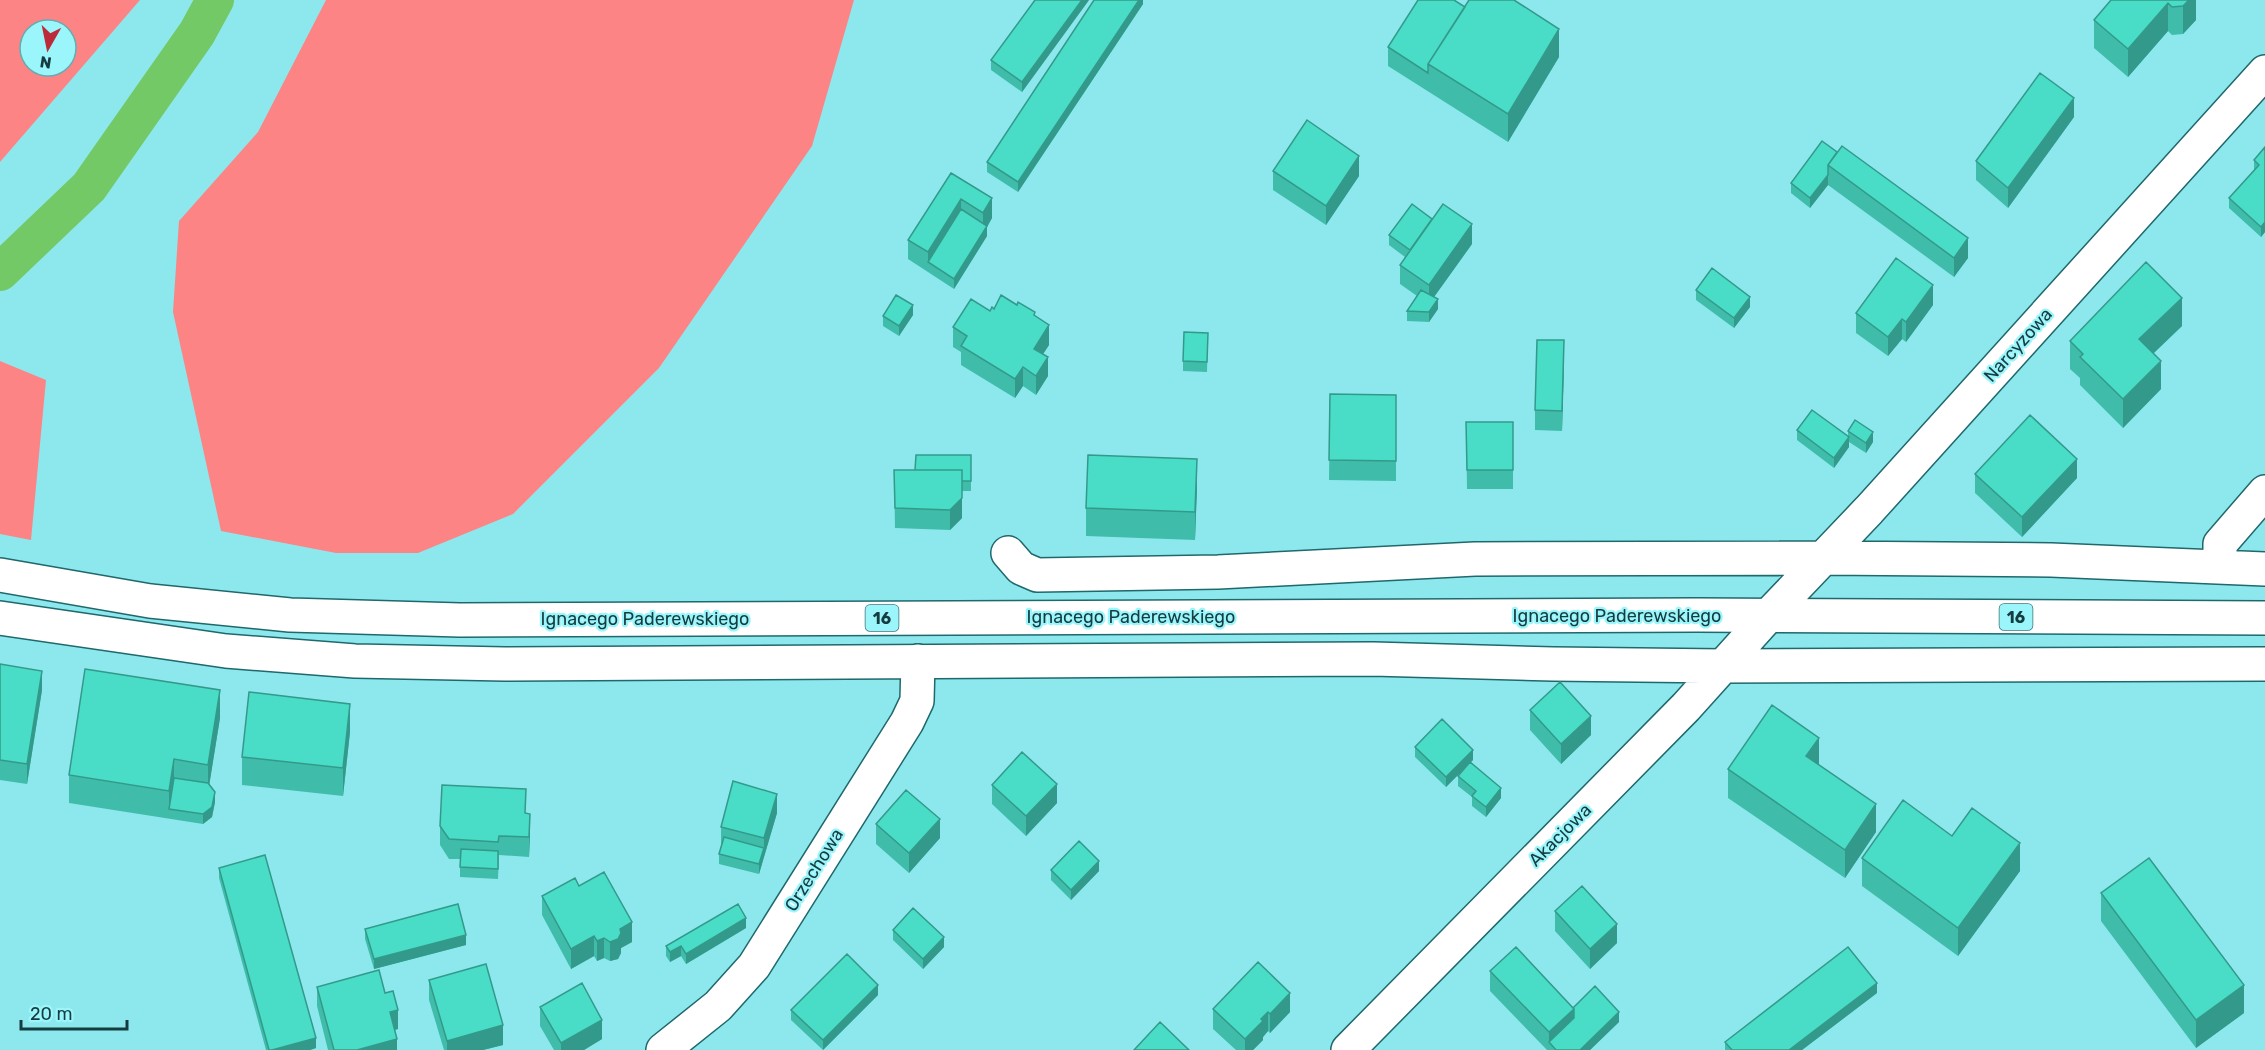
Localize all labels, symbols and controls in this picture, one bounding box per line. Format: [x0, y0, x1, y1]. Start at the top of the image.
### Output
north arrow [18, 18, 78, 78]
text: N [39, 52, 53, 73]
street label: Narcyzowa [1979, 303, 2057, 387]
road number: 16 [2000, 604, 2032, 630]
road number: 16 [866, 605, 898, 631]
street label: Ignacego Paderewskiego [1513, 605, 1721, 627]
street label: Ignacego Paderewskiego [1027, 606, 1235, 628]
street label: Ignacego Paderewskiego [541, 608, 749, 630]
street label: Akacjowa [1524, 799, 1596, 871]
street label: Orzechowa [780, 825, 848, 915]
scale bar [21, 993, 128, 1031]
text: 20 m [30, 1003, 72, 1025]

